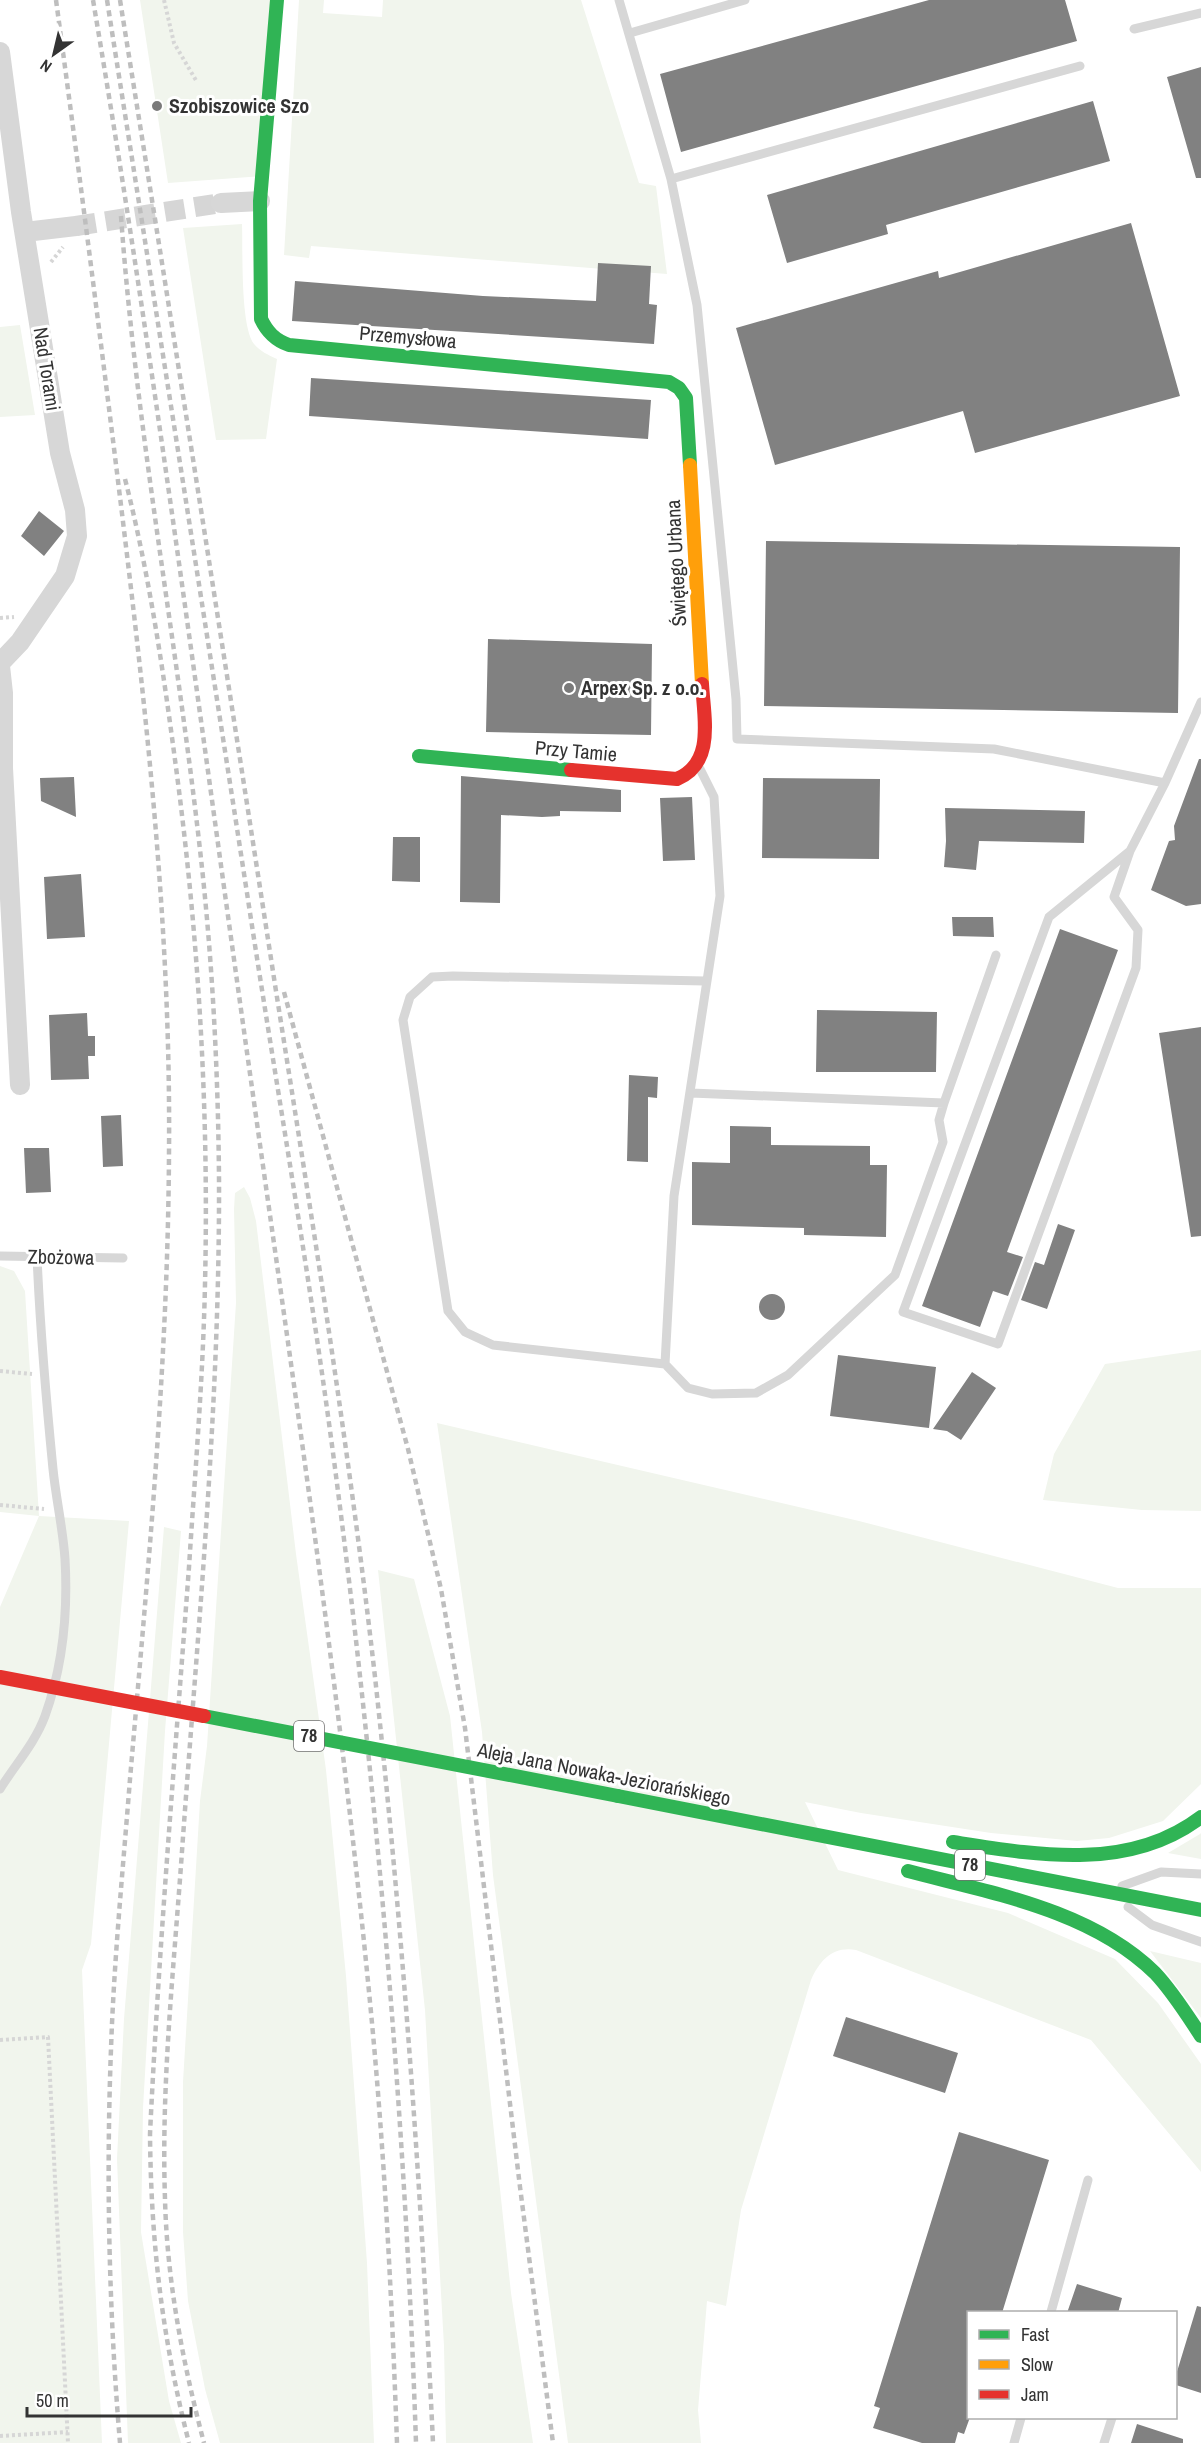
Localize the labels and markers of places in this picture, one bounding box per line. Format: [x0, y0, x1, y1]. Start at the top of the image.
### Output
place label: Szobiszowice Szo [169, 92, 309, 119]
marker: Szobiszowice Szo [150, 99, 164, 113]
place label: Arpex Sp. z o.o. [581, 674, 704, 701]
marker: Arpex Sp. z o.o. [562, 681, 576, 695]

